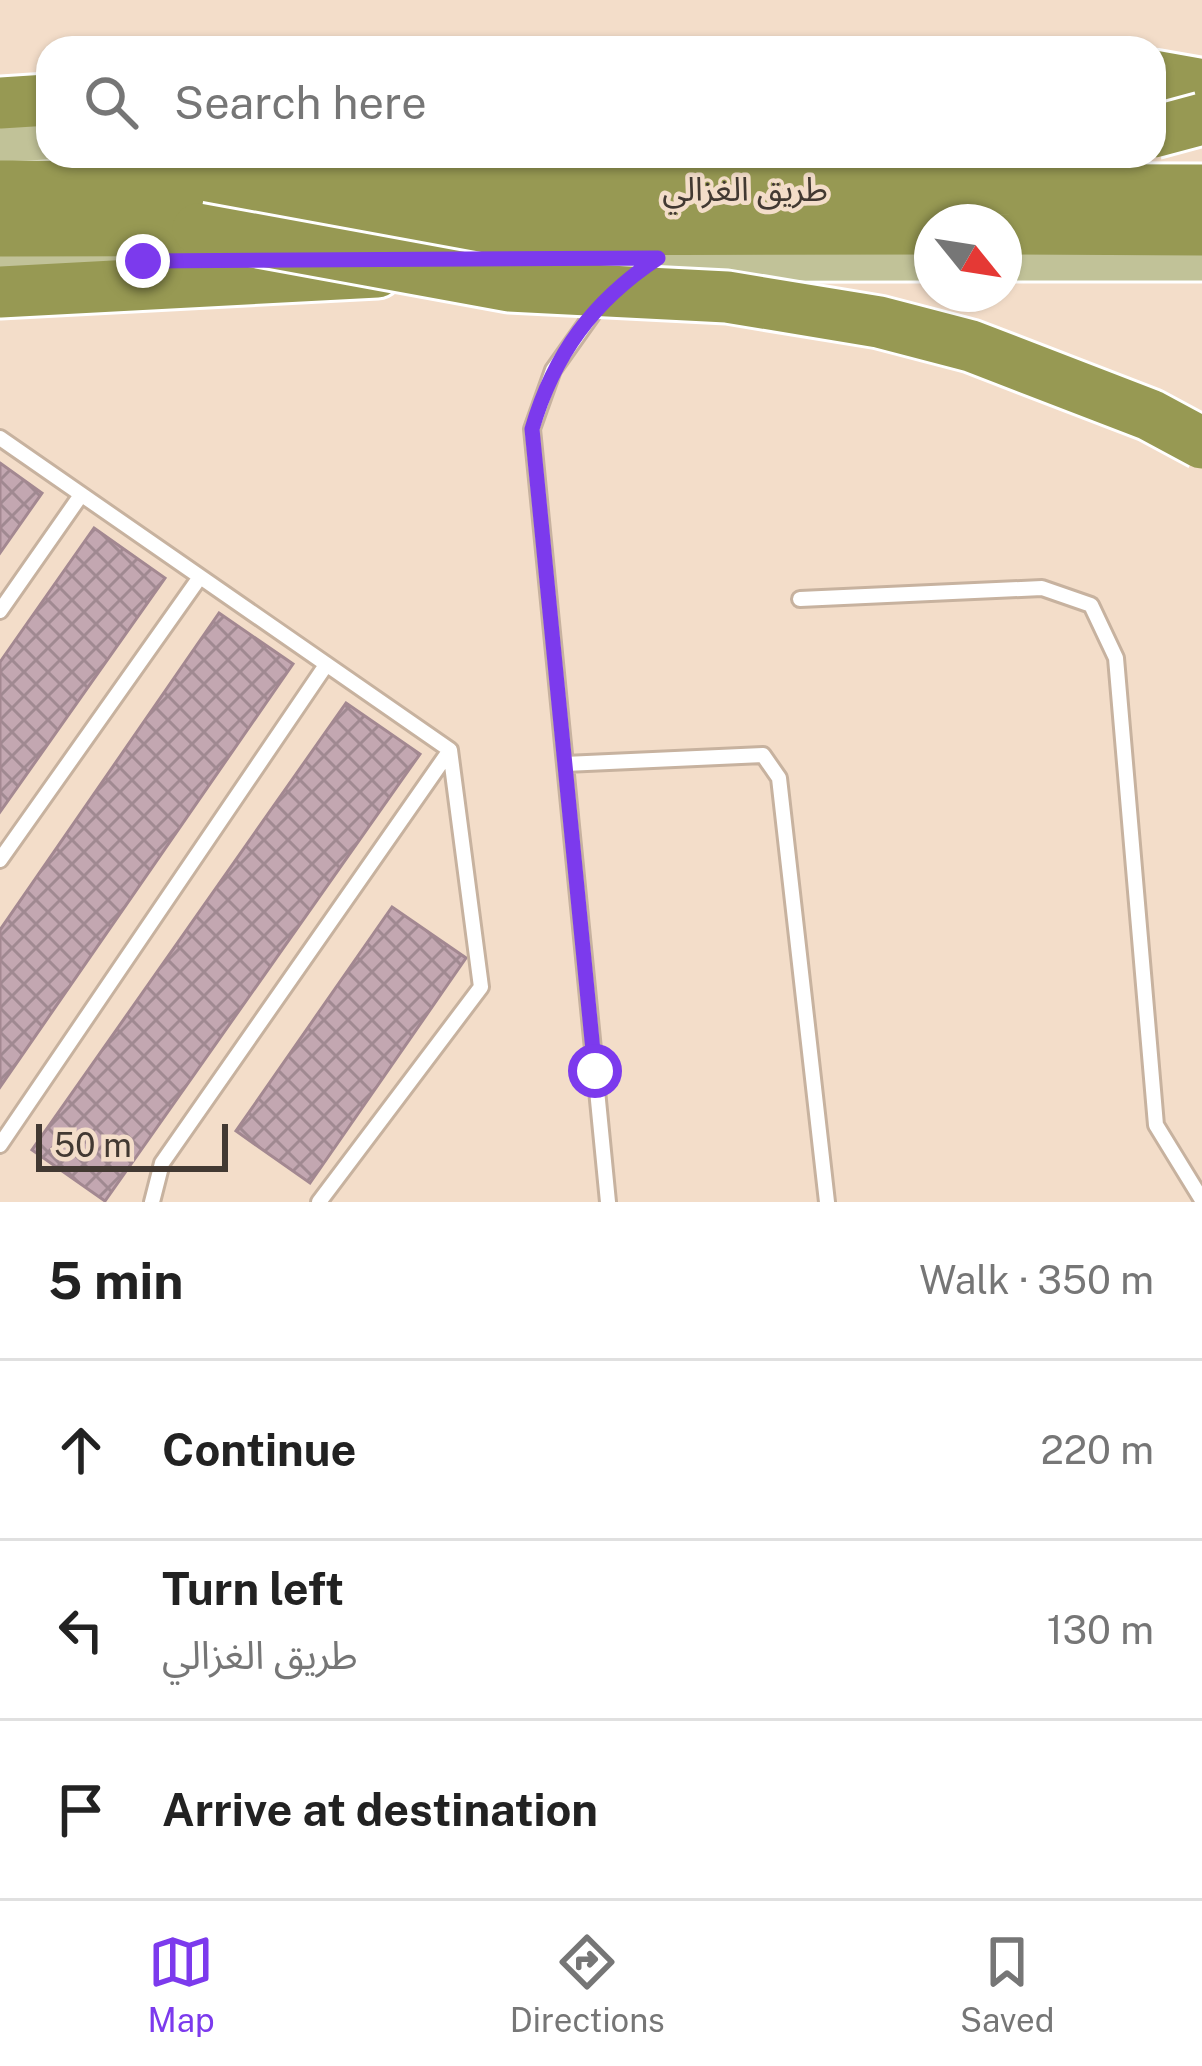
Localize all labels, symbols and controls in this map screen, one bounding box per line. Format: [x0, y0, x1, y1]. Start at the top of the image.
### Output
search box [36, 36, 1166, 168]
icon: search [78, 69, 144, 135]
text: Search here [174, 76, 427, 129]
street label: طريق الغزالي [662, 170, 828, 215]
north arrow [914, 204, 1022, 312]
route end [116, 234, 170, 288]
route start [568, 1044, 622, 1098]
scale bar [36, 1118, 228, 1171]
text: 50 m [54, 1126, 132, 1164]
text: 5 min [48, 1251, 184, 1310]
text: Walk · 350 m [919, 1257, 1154, 1303]
icon: ahead [48, 1417, 114, 1483]
text: Continue [162, 1423, 356, 1476]
text: 220 m [1040, 1427, 1154, 1473]
text: Turn left [162, 1562, 344, 1615]
icon: left [48, 1597, 114, 1663]
text: 130 m [1047, 1607, 1154, 1653]
text: طريق الغزالي [162, 1632, 358, 1678]
icon: arrive [48, 1777, 114, 1843]
text: Arrive at destination [162, 1783, 598, 1836]
tab: Map [148, 1929, 215, 2039]
tab: Directions [510, 1929, 665, 2039]
tab: Saved [960, 1929, 1054, 2039]

